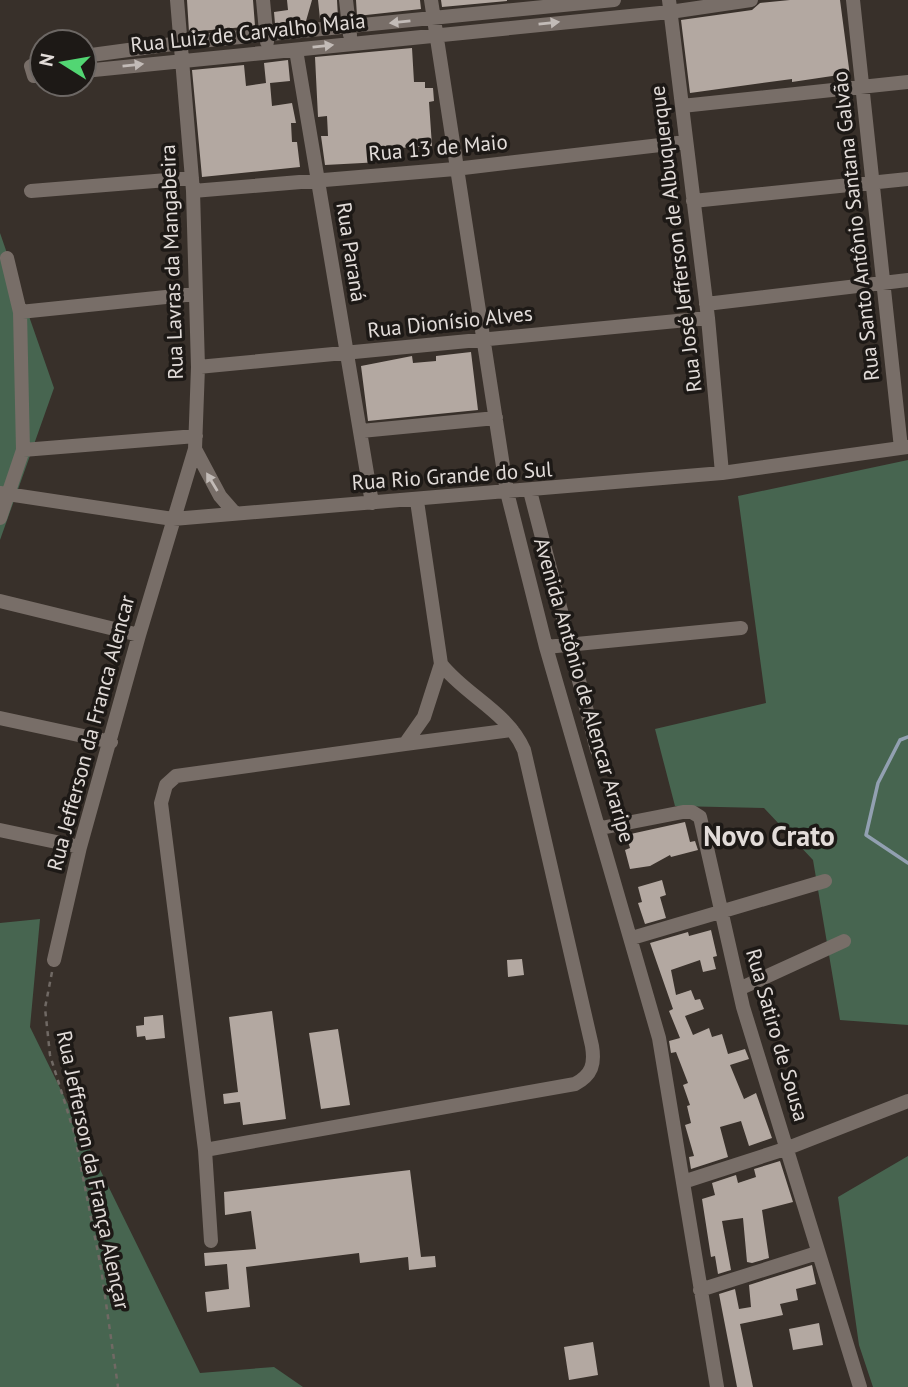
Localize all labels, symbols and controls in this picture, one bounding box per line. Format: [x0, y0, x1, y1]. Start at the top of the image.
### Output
street label: Rua Luiz de Carvalho Maia [129, 7, 367, 58]
one-way arrow [389, 17, 411, 28]
one-way arrow [538, 17, 560, 28]
north arrow [28, 28, 98, 98]
one-way arrow [312, 41, 334, 52]
text: N [33, 51, 59, 68]
one-way arrow [122, 60, 144, 71]
street label: Rua Santo Antônio Santana Galvão [826, 70, 885, 382]
street label: Rua José Jefferson de Albuquerque [643, 84, 708, 394]
street label: Rua 13 de Maio [367, 128, 509, 167]
street label: Rua Lavras da Mangabeira [154, 144, 189, 380]
street label: Rua Paraná [330, 200, 373, 304]
street label: Rua Dionísio Alves [366, 299, 534, 344]
street label: Rua Rio Grande do Sul [351, 455, 553, 496]
one-way arrow [206, 473, 218, 492]
street label: Avenida Antônio de Alencar Araripe [528, 534, 641, 845]
street label: Rua Jefferson da Franca Alencar [41, 592, 140, 874]
district label: Novo Crato [703, 817, 835, 854]
street label: Rua Satiro de Sousa [740, 945, 815, 1124]
street label: Rua Jefferson da França Alençar [51, 1028, 136, 1312]

